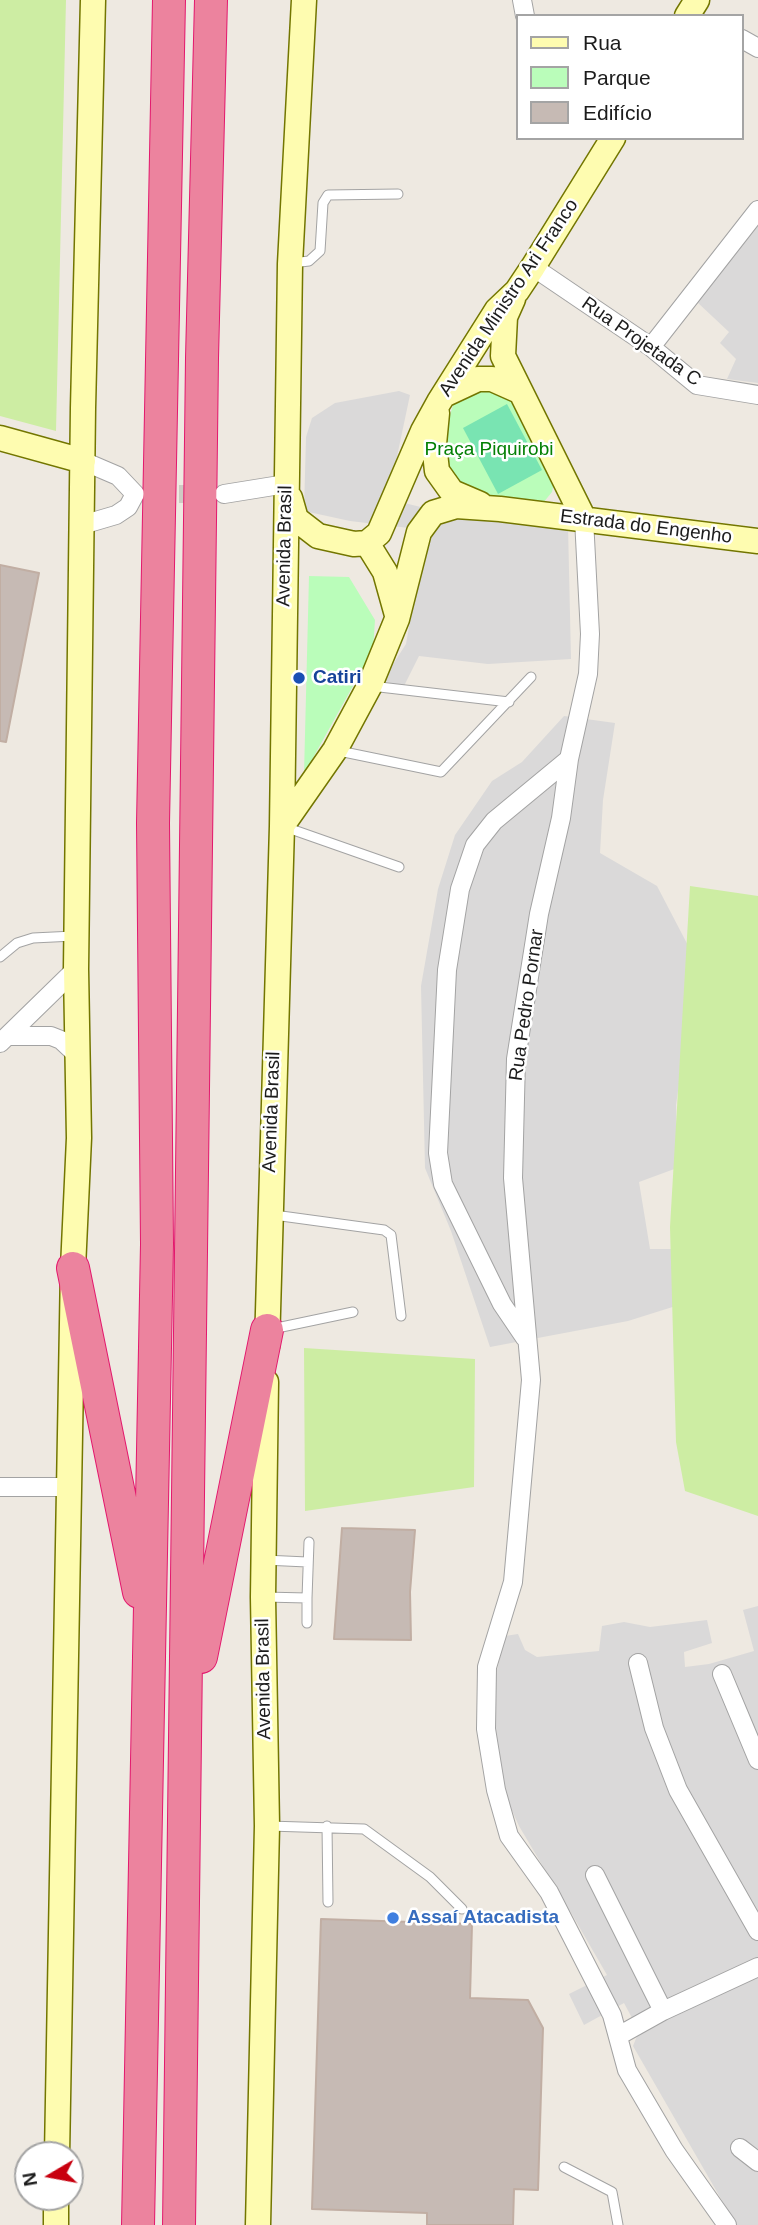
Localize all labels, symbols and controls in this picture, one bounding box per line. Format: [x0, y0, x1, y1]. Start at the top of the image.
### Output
legend [516, 14, 744, 140]
text: Rua [583, 31, 622, 54]
text: Parque [583, 66, 651, 89]
text: Edifício [583, 101, 652, 124]
street label: Avenida Ministro Ari Franco [434, 195, 584, 401]
street label: Rua Projetada C [577, 292, 705, 392]
park label: Praça Piquirobi [425, 439, 553, 461]
street label: Avenida Brasil [273, 485, 297, 607]
street label: Estrada do Engenho [559, 505, 733, 549]
place label: Catiri [313, 667, 362, 689]
marker: Catiri [291, 670, 307, 686]
street label: Rua Pedro Pornar [505, 928, 549, 1082]
street label: Avenida Brasil [258, 1051, 286, 1173]
street label: Avenida Brasil [252, 1618, 276, 1740]
place label: Assaí Atacadista [407, 1907, 559, 1929]
marker: Assaí Atacadista [385, 1910, 401, 1926]
north arrow [14, 2141, 84, 2211]
text: N [18, 2171, 41, 2188]

